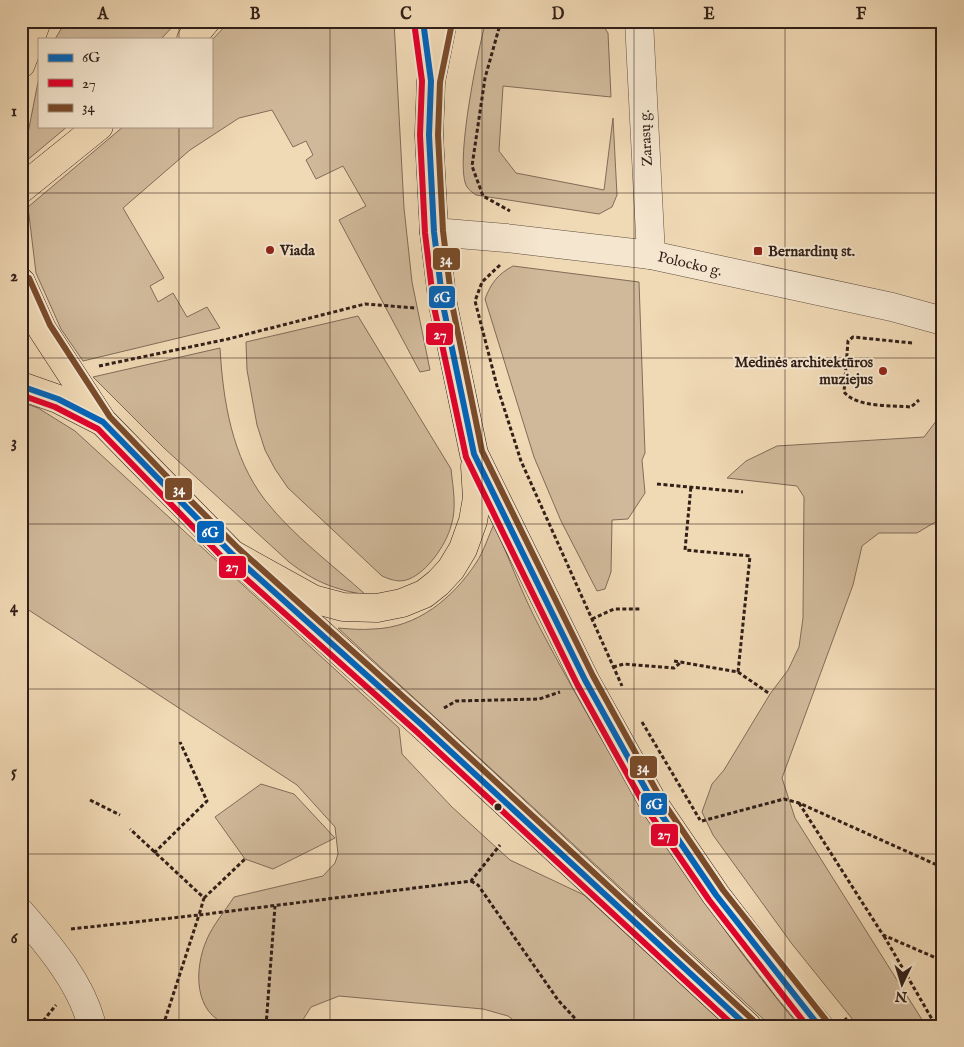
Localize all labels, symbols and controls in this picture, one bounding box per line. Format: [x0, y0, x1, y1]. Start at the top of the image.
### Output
text: A [97, 5, 110, 25]
text: B [250, 5, 261, 25]
text: C [400, 5, 412, 25]
text: D [552, 5, 565, 25]
text: E [703, 5, 715, 25]
text: F [856, 5, 867, 25]
legend [38, 38, 212, 128]
text: 6G [82, 48, 100, 67]
text: 27 [82, 74, 96, 93]
text: 34 [82, 98, 96, 117]
text: 1 [11, 102, 17, 122]
street label: Zarasų g. [635, 109, 657, 167]
place label: Viada [279, 241, 315, 260]
place label: Bernardinų st. [768, 242, 855, 261]
marker: Viada [264, 244, 276, 256]
marker: Bernardinų st. [752, 245, 764, 257]
line badge: 34 [432, 247, 461, 271]
street label: Polocko g. [656, 247, 724, 281]
text: 34 [440, 251, 453, 269]
text: 2 [10, 267, 18, 287]
line badge: 6G [428, 285, 456, 309]
text: 6G [433, 289, 451, 307]
line badge: 27 [425, 322, 454, 346]
text: 27 [434, 326, 447, 344]
place label: Medinės architektūros muziejus [734, 353, 874, 389]
marker: Medinės architektūros muziejus [877, 365, 889, 377]
text: 3 [11, 433, 17, 453]
line badge: 34 [164, 477, 193, 501]
text: 34 [173, 481, 186, 499]
line badge: 6G [196, 520, 225, 544]
text: 6G [201, 524, 219, 542]
line badge: 27 [218, 555, 247, 579]
text: 27 [226, 558, 239, 576]
text: 4 [10, 598, 19, 618]
line badge: 34 [629, 755, 658, 779]
text: 34 [637, 759, 650, 777]
text: 5 [11, 763, 17, 783]
line badge: 6G [640, 792, 668, 816]
text: 6G [645, 796, 663, 814]
unlabelled marker [493, 802, 503, 812]
line badge: 27 [650, 823, 679, 847]
text: 27 [658, 826, 671, 844]
text: 6 [11, 929, 19, 949]
north arrow [876, 960, 926, 1010]
text: N [894, 987, 909, 1005]

